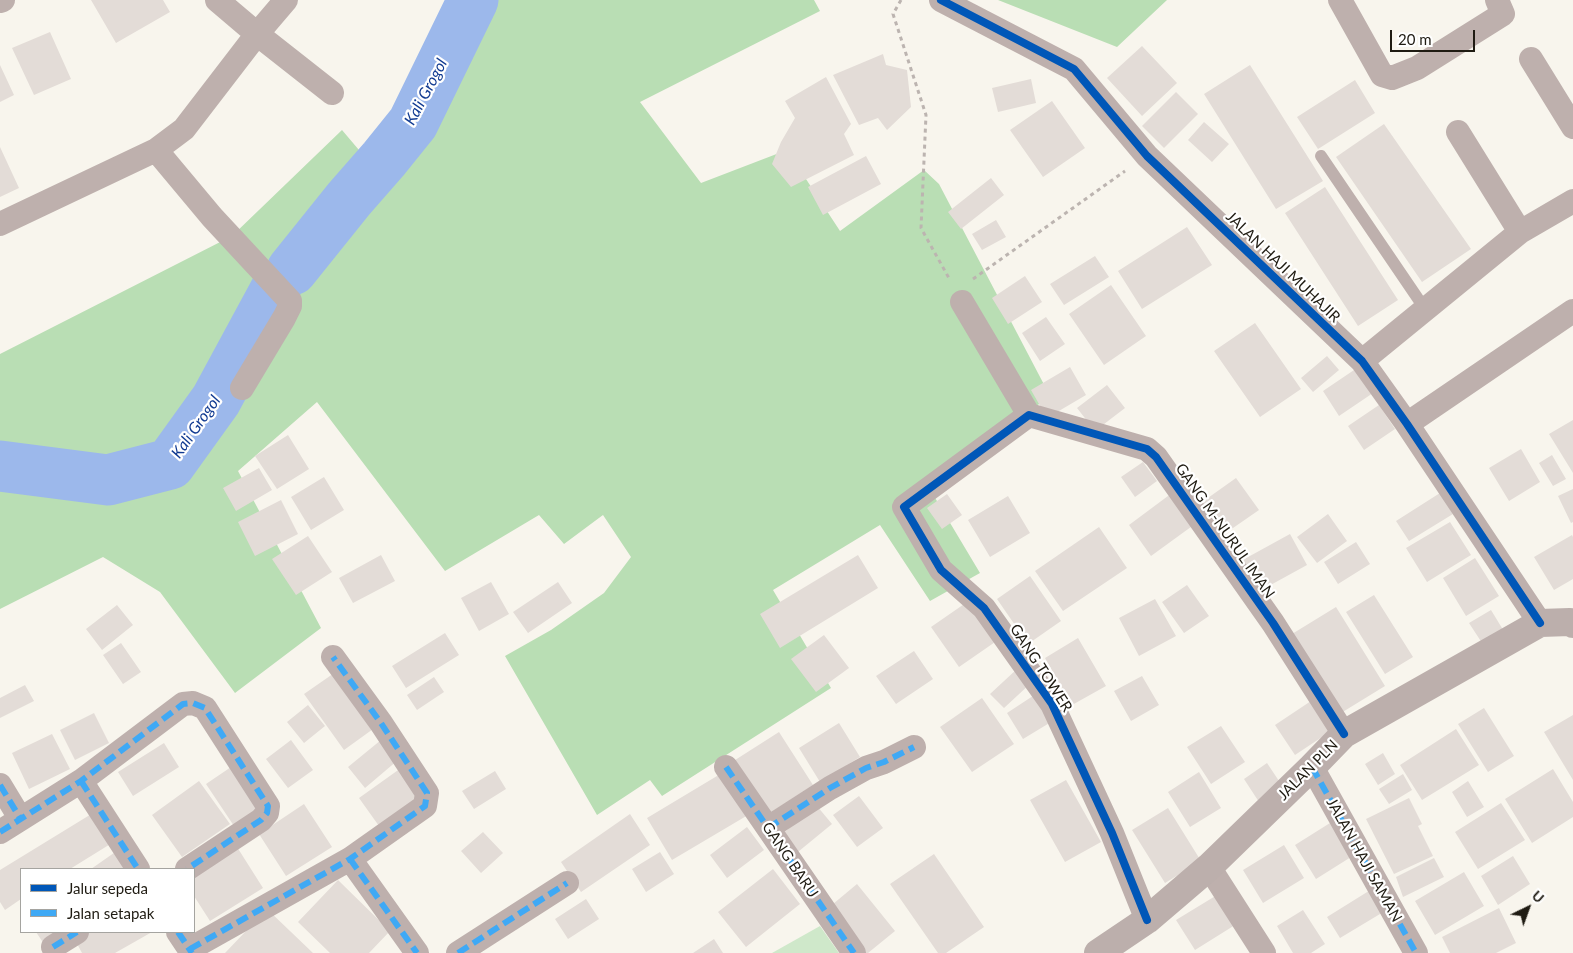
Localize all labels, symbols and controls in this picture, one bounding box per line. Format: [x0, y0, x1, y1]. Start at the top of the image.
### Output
scale bar [1393, 20, 1478, 52]
text: 20 m [1398, 30, 1432, 48]
water label: Kali Grogol [401, 56, 451, 128]
street label: JALAN HAJI MUHAJIR [1222, 208, 1344, 326]
water label: Kali Grogol [167, 392, 225, 462]
street label: GANG M-NURUL IMAN [1171, 460, 1279, 602]
street label: GANG TOWER [1006, 621, 1076, 715]
street label: JALAN PLN [1274, 736, 1342, 804]
street label: JALAN HAJI SAMAN [1322, 795, 1406, 925]
street label: GANG BARU [758, 819, 822, 901]
legend [20, 868, 195, 933]
text: Jalur sepeda [67, 879, 148, 897]
north arrow [1503, 883, 1553, 933]
text: U [1529, 887, 1548, 906]
text: Jalan setapak [67, 904, 154, 922]

